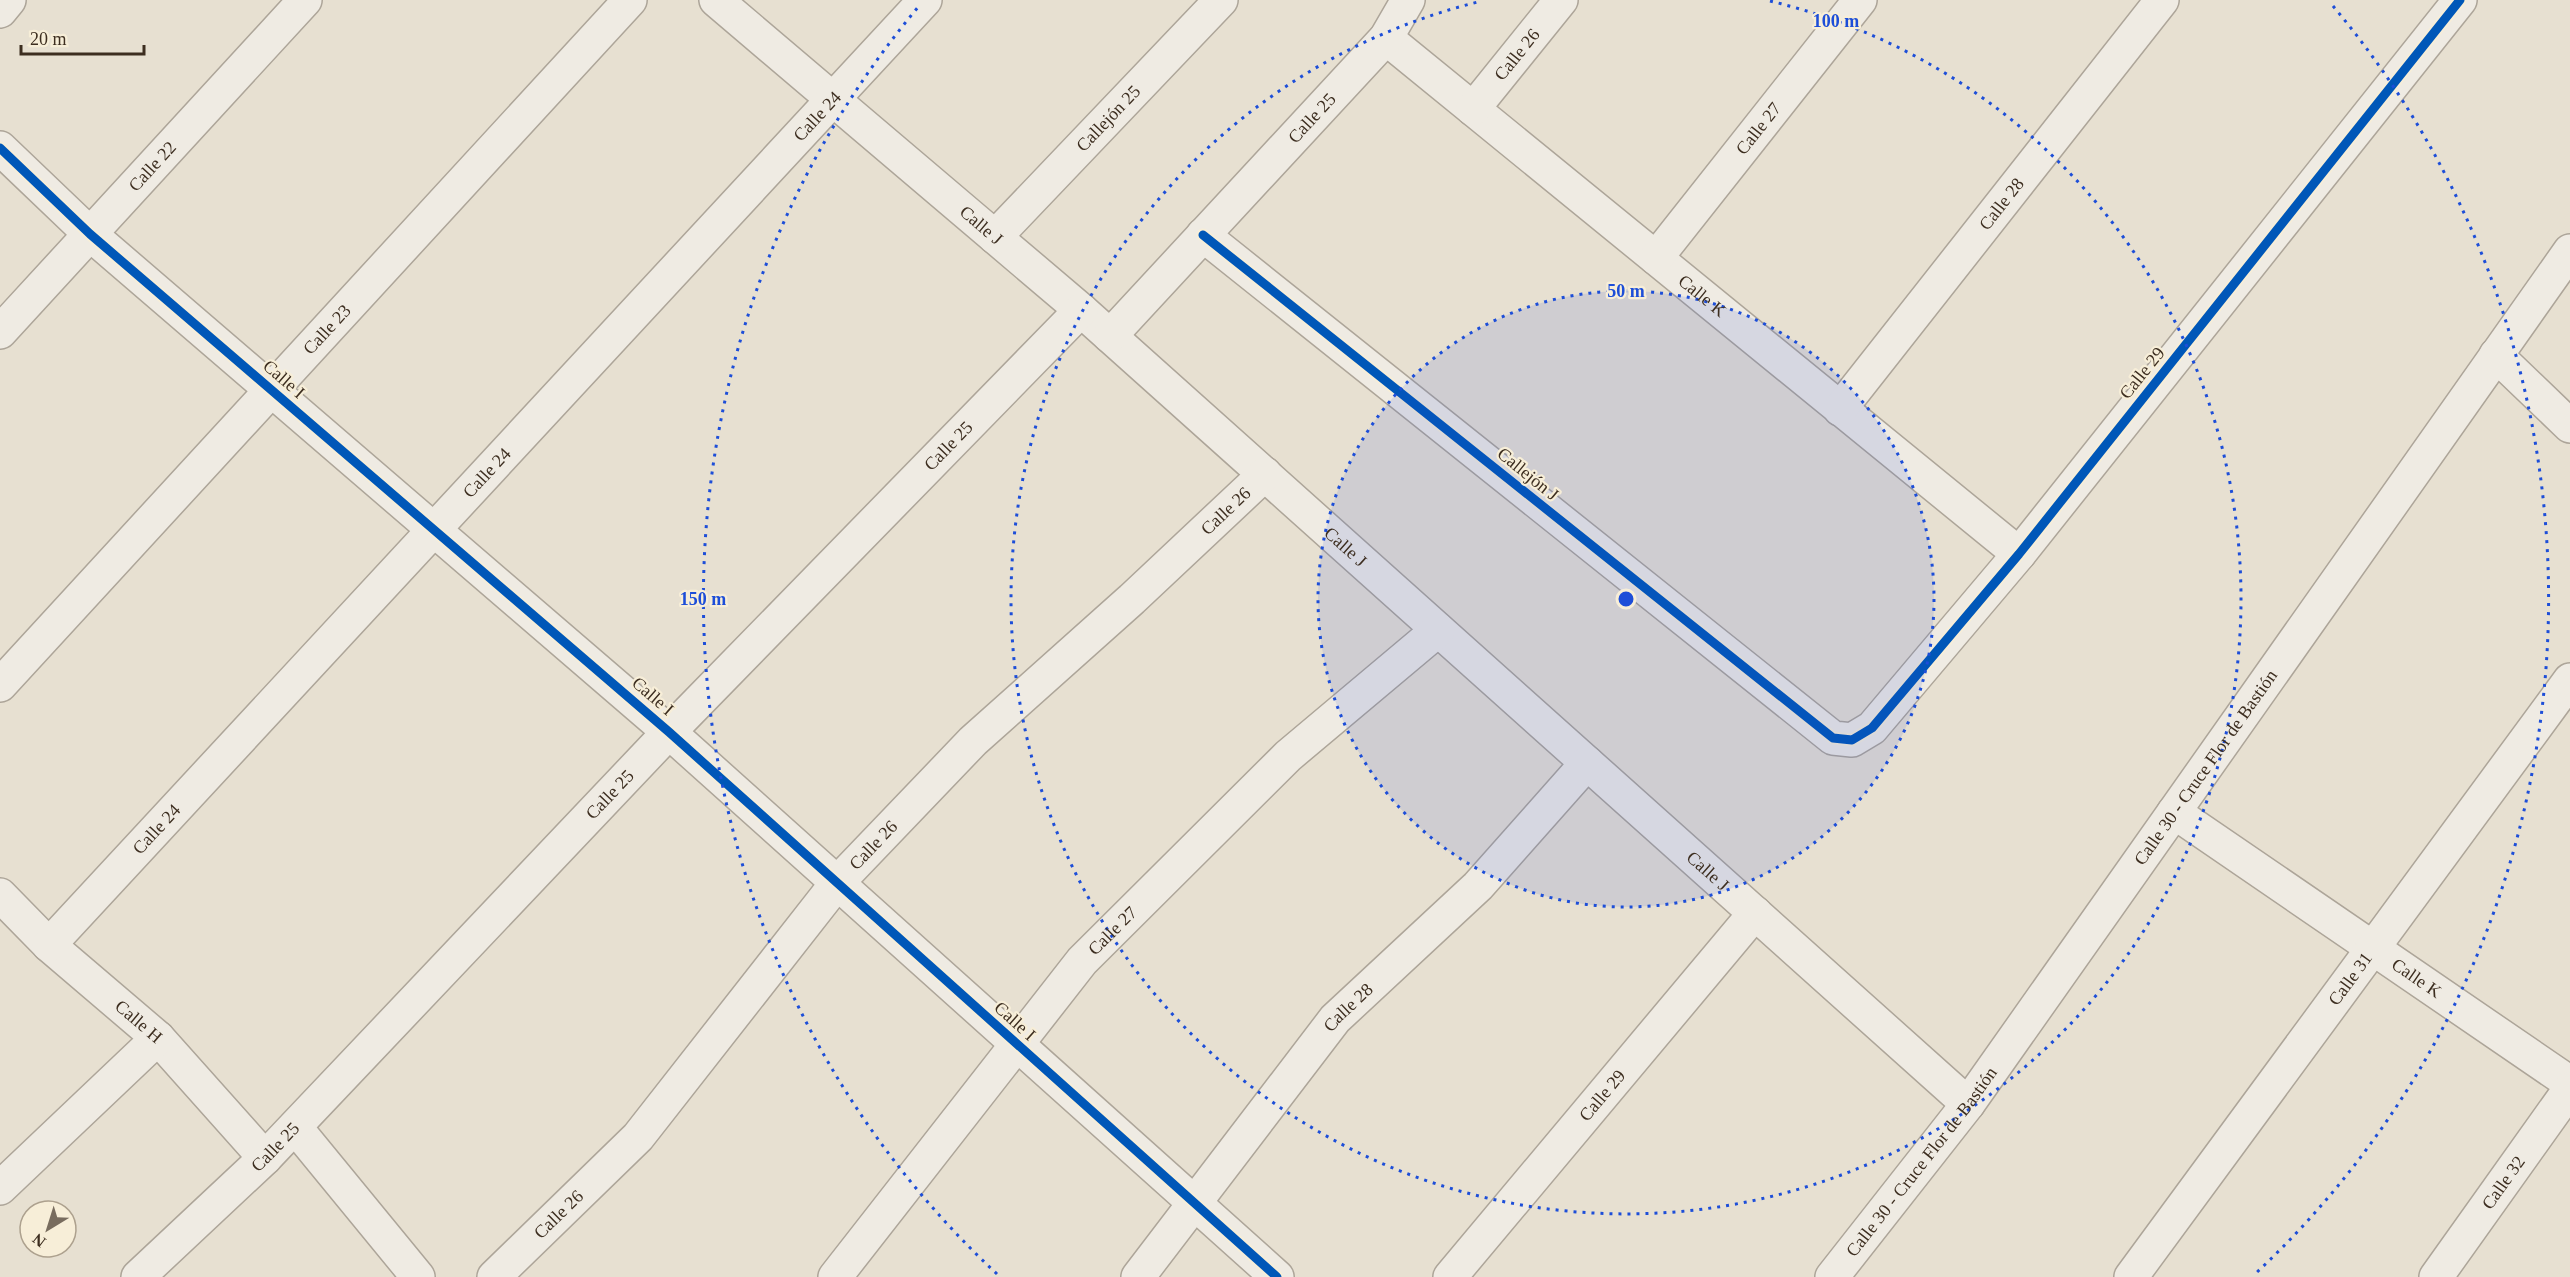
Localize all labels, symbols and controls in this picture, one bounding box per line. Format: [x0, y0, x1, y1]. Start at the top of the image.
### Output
text: 100 m [1813, 11, 1859, 31]
scale bar [21, 18, 144, 56]
street label: Calle 26 [1490, 25, 1544, 84]
text: 20 m [30, 29, 67, 49]
street label: Callejón 25 [1072, 81, 1144, 155]
street label: Calle 24 [789, 87, 845, 145]
street label: Calle 25 [1284, 89, 1340, 147]
street label: Calle 27 [1732, 99, 1785, 159]
street label: Calle 22 [124, 137, 180, 195]
street label: Calle 28 [1975, 174, 2028, 234]
street label: Calle J [956, 202, 1007, 249]
street label: Calle K [1674, 270, 1730, 321]
text: 50 m [1607, 281, 1645, 301]
street label: Calle 23 [299, 300, 355, 359]
street label: Calle 29 [2115, 343, 2169, 403]
street label: Calle I [259, 356, 309, 402]
street label: Calle 25 [920, 417, 977, 475]
street label: Callejón J [1494, 443, 1562, 505]
street label: Calle 24 [459, 444, 515, 502]
street label: Calle 26 [1197, 483, 1255, 539]
street label: Calle J [1320, 523, 1371, 571]
text: 150 m [680, 589, 726, 609]
centre of rings [1616, 589, 1636, 609]
street label: Calle 30 - Cruce Flor de Bastión [2130, 666, 2281, 869]
street label: Calle I [628, 673, 678, 719]
street label: Calle 25 [582, 766, 638, 823]
street label: Calle 24 [128, 800, 184, 858]
street label: Calle 26 [845, 816, 901, 874]
street label: Calle J [1683, 847, 1733, 895]
street label: Calle 27 [1084, 902, 1141, 959]
street label: Calle 31 [2324, 949, 2376, 1009]
street label: Calle K [2388, 954, 2445, 1002]
street label: Calle 28 [1319, 979, 1377, 1035]
street label: Calle H [111, 996, 166, 1047]
street label: Calle I [990, 997, 1040, 1045]
street label: Calle 30 - Cruce Flor de Bastión [1842, 1063, 2001, 1260]
street label: Calle 29 [1575, 1066, 1629, 1125]
street label: Calle 25 [247, 1118, 303, 1176]
street label: Calle 32 [2478, 1152, 2529, 1213]
street label: Calle 26 [530, 1186, 587, 1243]
north arrow [18, 1199, 78, 1259]
text: N [29, 1230, 49, 1251]

